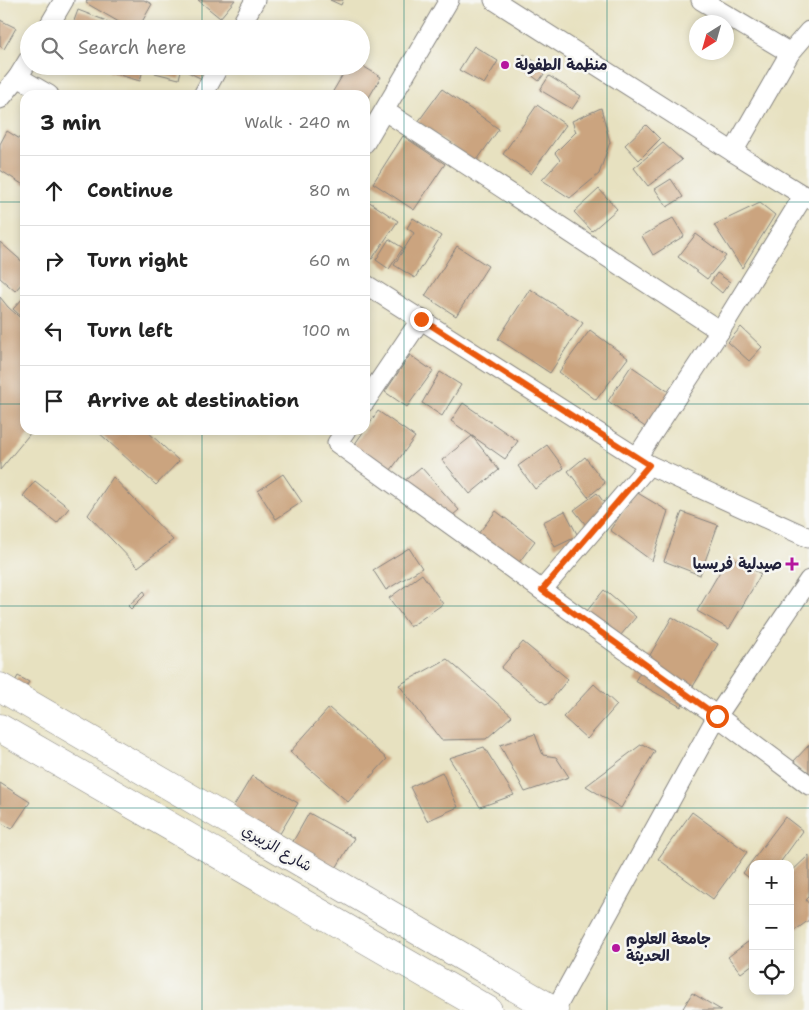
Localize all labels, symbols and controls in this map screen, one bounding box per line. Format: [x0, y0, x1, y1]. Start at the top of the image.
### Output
north arrow [689, 15, 734, 60]
search box [20, 20, 370, 75]
icon: search [38, 34, 66, 62]
text: Search here [78, 35, 187, 60]
place label: منظمة الطفولة [515, 55, 608, 75]
marker: منظمة الطفولة [499, 59, 511, 71]
text: 3 min [40, 109, 101, 137]
text: Walk · 240 m [244, 112, 350, 133]
icon: ahead [40, 177, 68, 205]
text: Continue [87, 178, 173, 203]
text: 80 m [309, 180, 350, 201]
icon: right [40, 247, 68, 275]
text: Turn right [87, 248, 188, 273]
text: 60 m [309, 250, 350, 271]
route end [410, 308, 433, 331]
icon: left [40, 317, 68, 345]
text: Turn left [87, 318, 173, 343]
text: 100 m [302, 320, 350, 341]
icon: arrive [40, 387, 68, 415]
text: Arrive at destination [87, 388, 299, 413]
place label: صيدلية فريسيا [693, 554, 782, 574]
marker: صيدلية فريسيا [786, 558, 798, 570]
route start [706, 705, 729, 728]
street label: شارع الزبيري [238, 820, 316, 877]
map controls [749, 860, 794, 995]
button: + [749, 860, 794, 905]
button: − [749, 905, 794, 950]
place label: جامعة العلوم الحديثة [626, 929, 711, 966]
marker: جامعة العلوم الحديثة [610, 942, 622, 954]
button: locate [749, 950, 794, 995]

